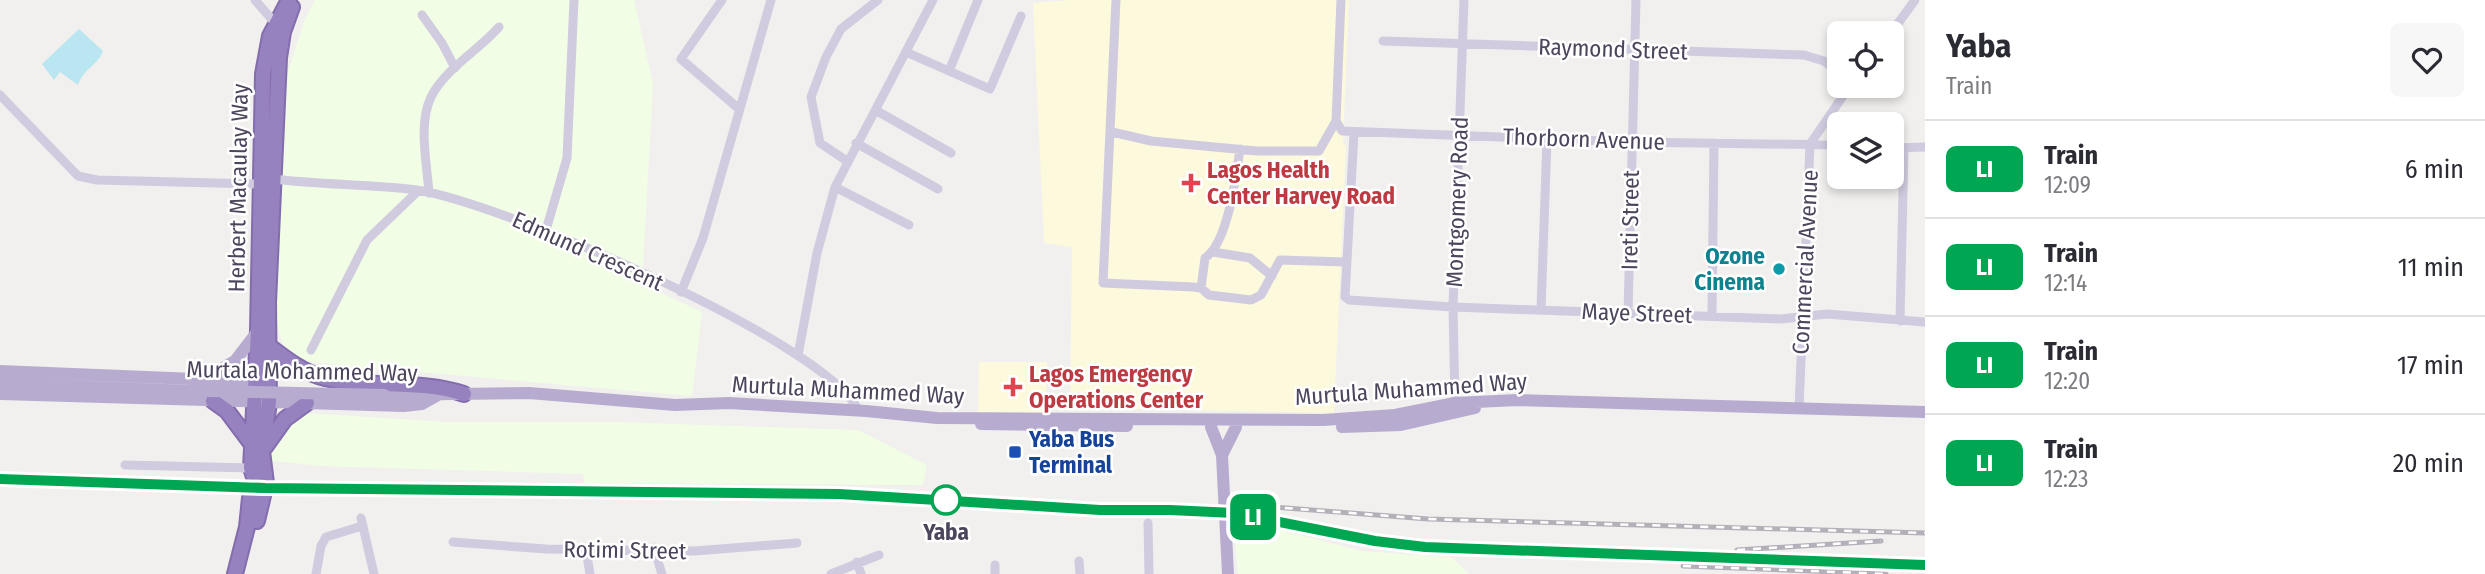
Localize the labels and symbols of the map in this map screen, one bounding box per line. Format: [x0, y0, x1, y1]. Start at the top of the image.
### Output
street label: Raymond Street [1538, 32, 1689, 66]
street label: Herbert Macaulay Way [222, 83, 254, 293]
street label: Montgomery Road [1440, 116, 1474, 288]
street label: Thorborn Avenue [1503, 122, 1665, 156]
place label: Lagos Health Center Harvey Road [1207, 156, 1395, 210]
street label: Ireti Street [1615, 169, 1645, 270]
street label: Commercial Avenue [1786, 169, 1824, 355]
marker: Lagos Health Center Harvey Road [1181, 173, 1201, 193]
street label: Edmund Crescent [508, 205, 668, 297]
place label: Ozone Cinema [1694, 242, 1765, 296]
marker: Ozone Cinema [1771, 261, 1787, 277]
street label: Maye Street [1581, 297, 1693, 329]
street label: Murtala Mohammed Way [186, 355, 419, 387]
place label: Lagos Emergency Operations Center [1029, 360, 1204, 414]
street label: Murtula Muhammed Way [1294, 367, 1529, 411]
street label: Murtula Muhammed Way [731, 370, 966, 410]
marker: Lagos Emergency Operations Center [1003, 377, 1023, 397]
place label: Yaba Bus Terminal [1028, 425, 1114, 479]
marker: Yaba Bus Terminal [1007, 444, 1023, 460]
marker: Yaba [931, 485, 961, 515]
line badge: LI [1222, 494, 1284, 540]
place label: Yaba [922, 518, 969, 546]
street label: Rotimi Street [563, 535, 687, 565]

